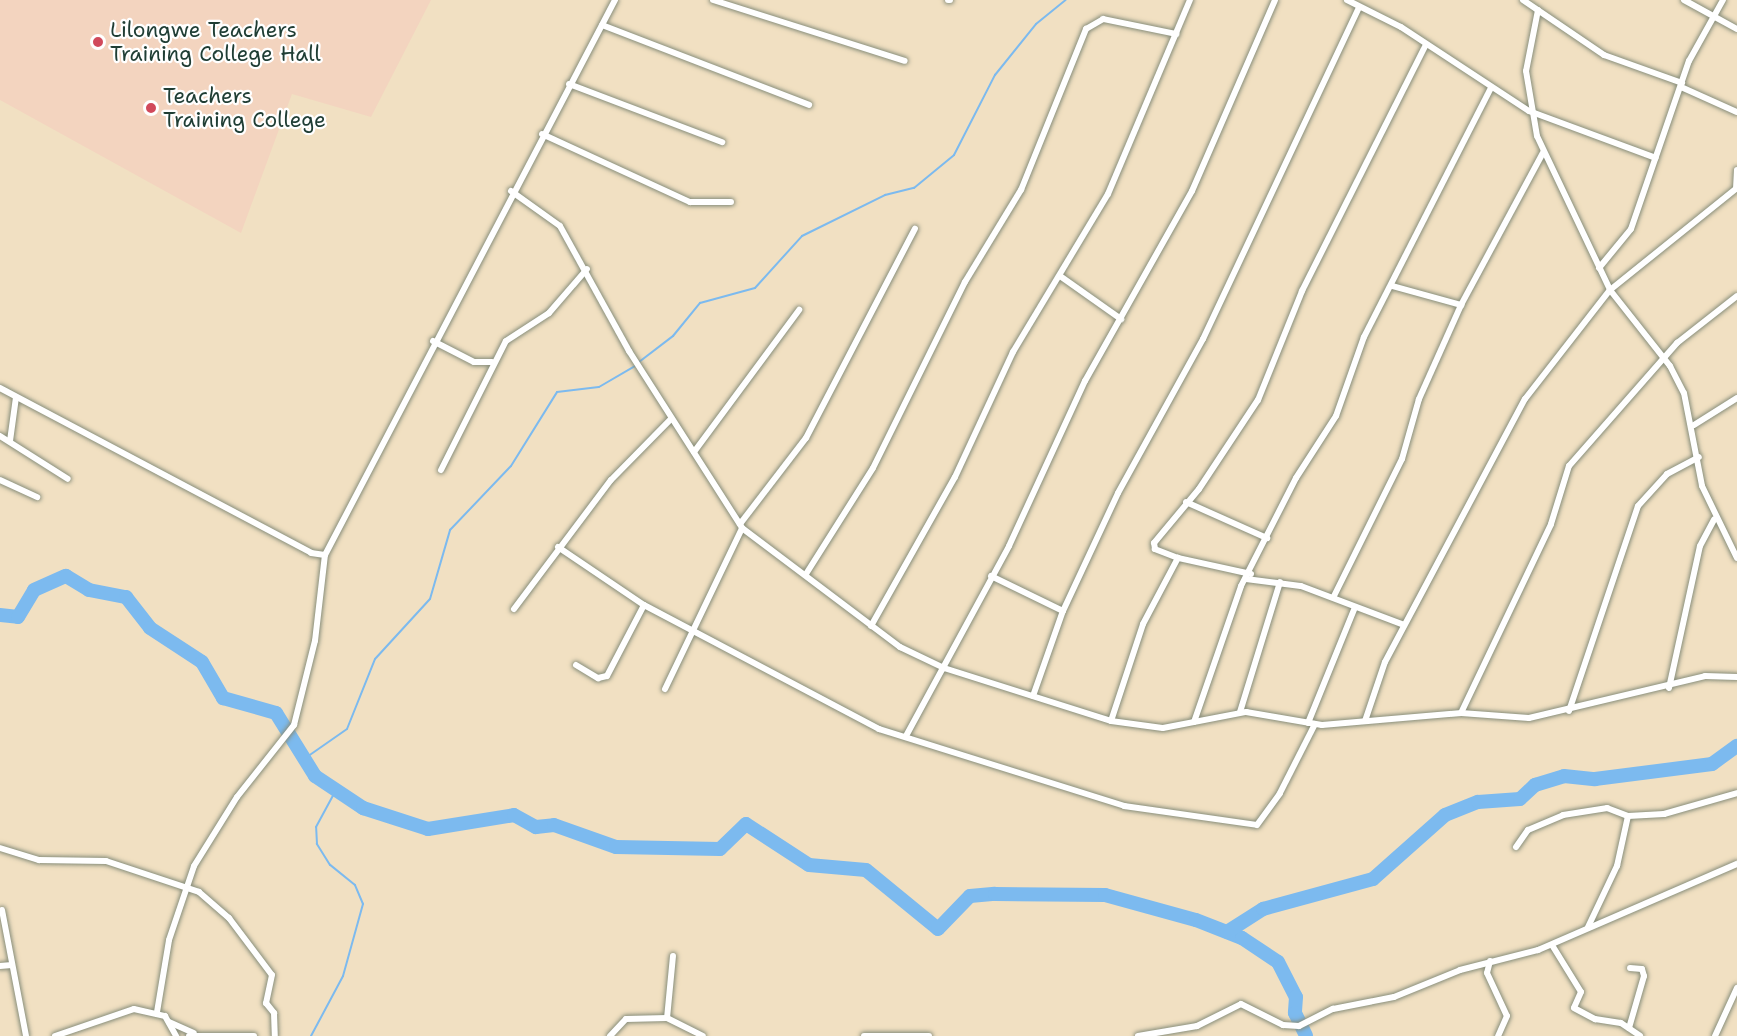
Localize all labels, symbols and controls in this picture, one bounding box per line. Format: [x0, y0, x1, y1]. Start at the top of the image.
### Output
place label: Lilongwe Teachers Training College Hall [110, 17, 321, 67]
marker: Lilongwe Teachers Training College Hall [91, 35, 105, 49]
place label: Teachers Training College [163, 83, 326, 133]
marker: Teachers Training College [144, 101, 158, 115]

